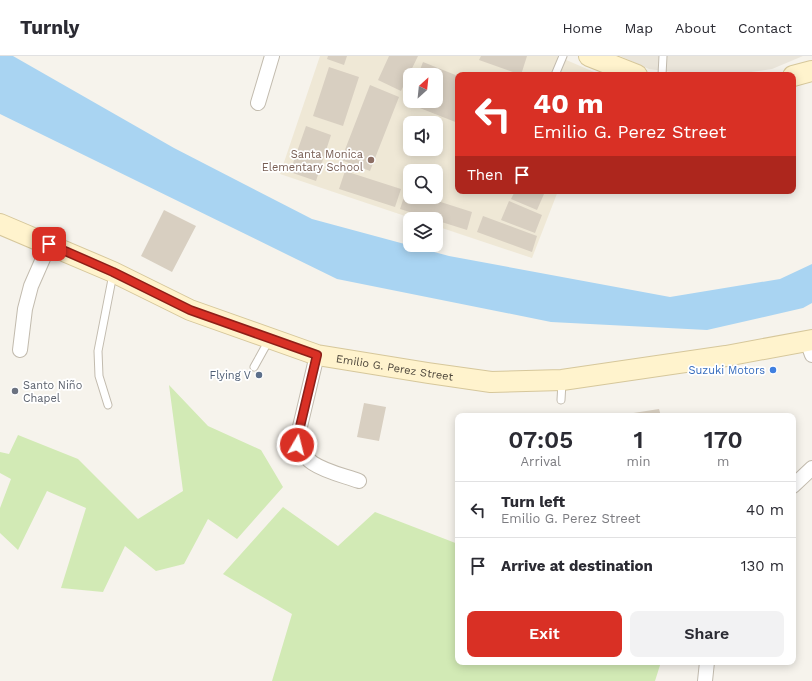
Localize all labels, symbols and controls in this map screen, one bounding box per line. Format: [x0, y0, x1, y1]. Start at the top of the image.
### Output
text: Turnly [20, 16, 80, 39]
text: Home [562, 20, 602, 36]
text: Map [624, 20, 653, 36]
text: About [675, 20, 716, 36]
text: Contact [738, 20, 792, 36]
north arrow [403, 68, 443, 108]
map controls [403, 68, 443, 252]
text: 40 m [533, 87, 603, 120]
icon: left [467, 88, 519, 140]
button: sound [403, 116, 443, 156]
text: Emilio G. Perez Street [533, 121, 726, 142]
place label: Santa Monica Elementary School [262, 148, 364, 174]
marker: Santa Monica Elementary School [366, 155, 376, 165]
button: search [403, 164, 443, 204]
icon: arrive [511, 164, 533, 186]
text: Then [467, 166, 503, 184]
button: layers [403, 212, 443, 252]
pin [32, 227, 66, 261]
icon: arrive [38, 233, 60, 255]
street label: Emilio G. Perez Street [335, 352, 454, 384]
place label: Suzuki Motors [689, 364, 765, 377]
marker: Suzuki Motors [768, 365, 778, 375]
place label: Flying V [209, 369, 251, 382]
marker: Flying V [254, 370, 264, 380]
place label: Santo Niño Chapel [23, 379, 82, 405]
marker: Santo Niño Chapel [10, 386, 20, 396]
position arrow [276, 424, 318, 466]
text: 07:05 [508, 426, 573, 454]
text: 1 [634, 426, 644, 454]
text: 170 [704, 426, 743, 454]
text: Arrival [521, 454, 561, 469]
text: min [627, 454, 650, 469]
text: m [717, 454, 729, 469]
text: Turn left [501, 493, 565, 511]
icon: left [467, 499, 489, 521]
text: 40 m [746, 501, 784, 519]
text: Emilio G. Perez Street [501, 511, 641, 526]
icon: arrive [467, 555, 489, 577]
text: Arrive at destination [501, 557, 653, 575]
text: 130 m [741, 557, 784, 575]
button: Exit [467, 611, 622, 657]
button: Share [630, 611, 784, 657]

